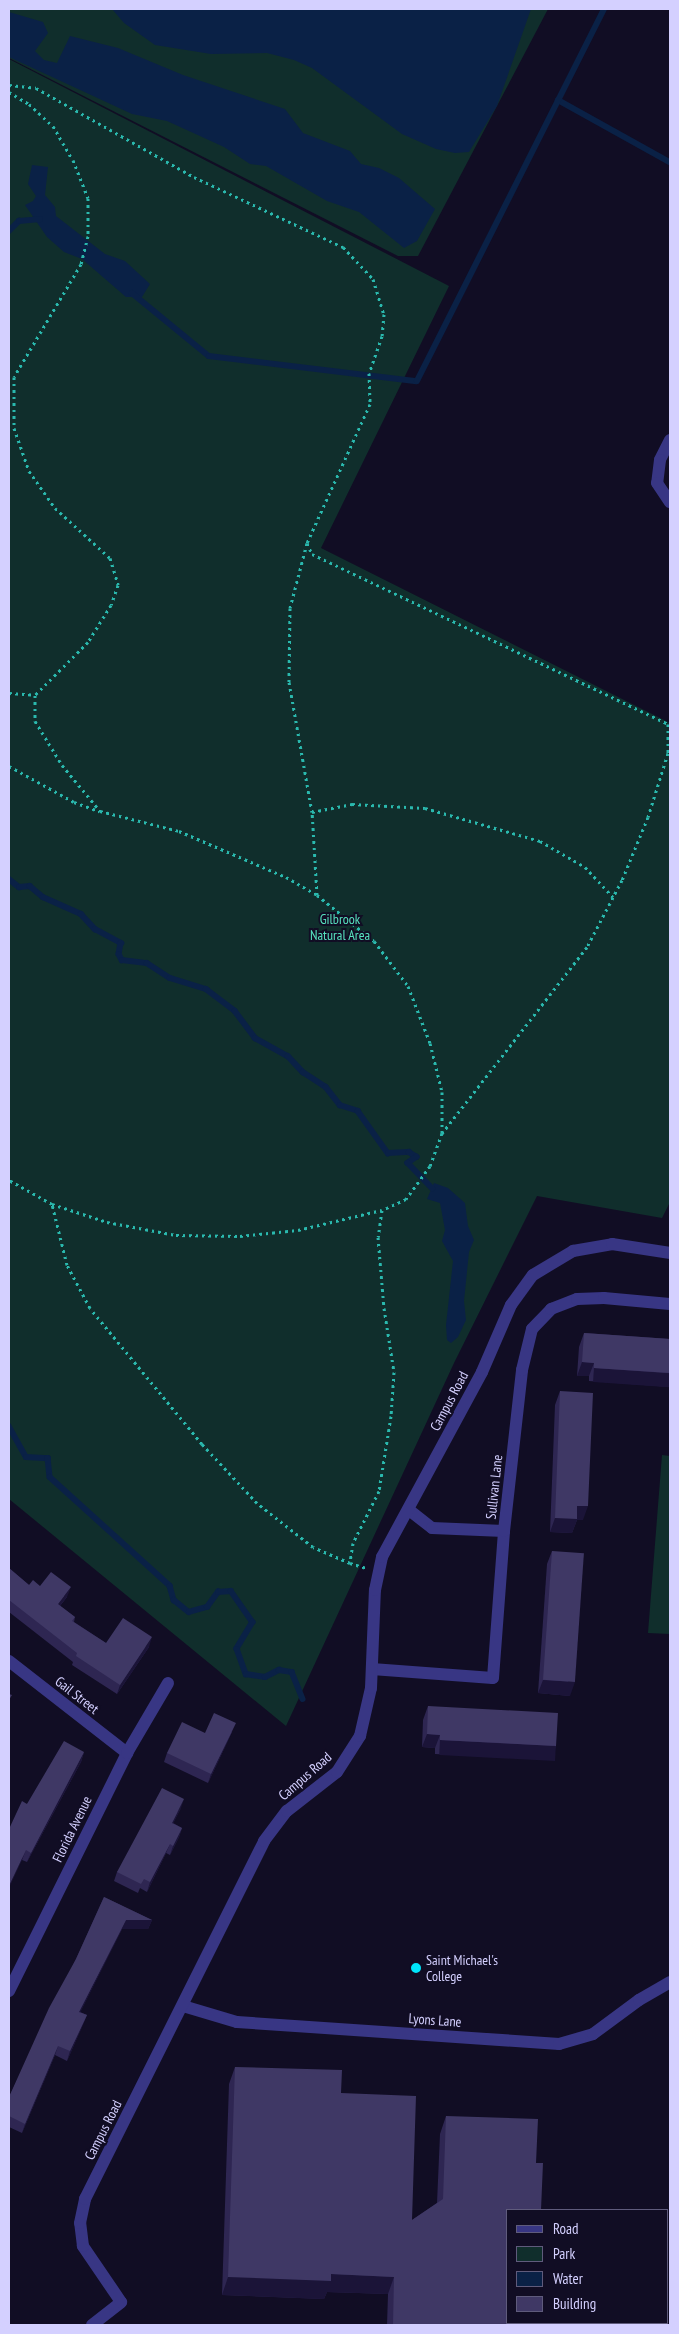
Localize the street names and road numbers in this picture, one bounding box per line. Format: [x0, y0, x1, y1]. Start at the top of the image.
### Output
street label: Campus Road [426, 1368, 472, 1434]
street label: Sullivan Lane [482, 1454, 506, 1520]
street label: Gail Street [52, 1673, 102, 1717]
street label: Campus Road [275, 1748, 335, 1804]
street label: Florida Avenue [49, 1793, 95, 1865]
street label: Lyons Lane [408, 2010, 462, 2030]
street label: Campus Road [81, 2097, 125, 2163]

